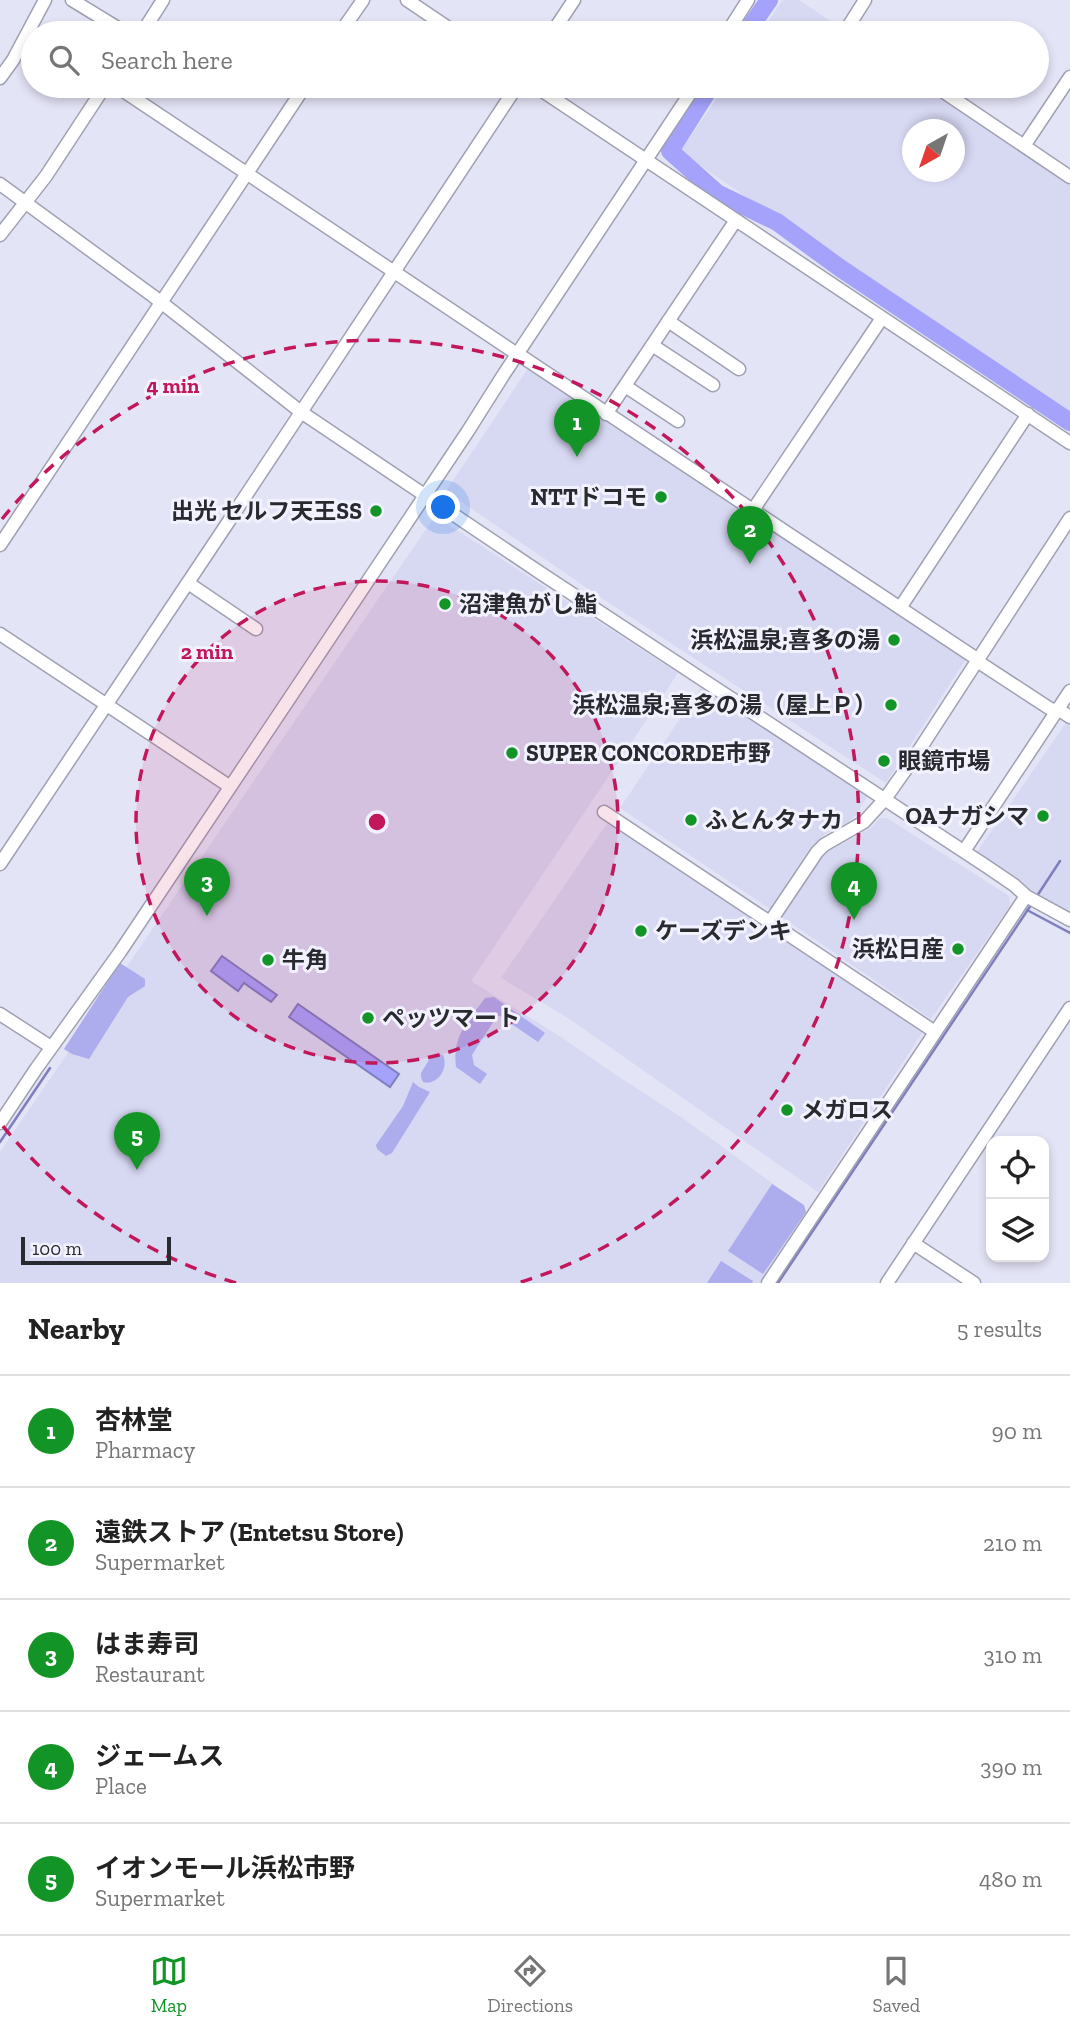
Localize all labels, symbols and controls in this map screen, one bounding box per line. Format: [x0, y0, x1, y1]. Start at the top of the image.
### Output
search box [21, 21, 1049, 98]
icon: search [45, 41, 83, 79]
text: Search here [101, 44, 233, 76]
north arrow [902, 119, 965, 182]
text: 4 min [146, 373, 200, 398]
pin: 1 [554, 399, 600, 457]
place label: NTTドコモ [531, 483, 647, 511]
marker: NTTドコモ [653, 489, 669, 505]
your location [426, 490, 460, 524]
place label: 出光 セルフ天王SS [171, 497, 362, 525]
marker: 出光 セルフ天王SS [368, 503, 384, 519]
pin: 2 [727, 506, 773, 564]
place label: 沼津魚がし鮨 [459, 590, 597, 618]
marker: 沼津魚がし鮨 [437, 596, 453, 612]
place label: 浜松温泉;喜多の湯 [690, 626, 880, 654]
marker: 浜松温泉;喜多の湯 [886, 632, 902, 648]
text: 2 min [181, 639, 234, 664]
place label: 浜松温泉;喜多の湯（屋上Ｐ） [572, 691, 877, 719]
marker: 浜松温泉;喜多の湯（屋上Ｐ） [883, 697, 899, 713]
place label: SUPER CONCORDE市野 [526, 739, 771, 767]
marker: SUPER CONCORDE市野 [504, 745, 520, 761]
place label: 眼鏡市場 [898, 747, 990, 775]
marker: 眼鏡市場 [876, 753, 892, 769]
place label: OAナガシマ [906, 802, 1029, 830]
place label: ふとんタナカ [705, 806, 843, 834]
marker: OAナガシマ [1035, 808, 1051, 824]
centre of rings [365, 810, 389, 834]
marker: ふとんタナカ [683, 812, 699, 828]
pin: 3 [184, 858, 230, 916]
pin: 4 [831, 862, 877, 920]
place label: ケーズデンキ [655, 917, 792, 945]
marker: ケーズデンキ [633, 923, 649, 939]
place label: 浜松日産 [852, 935, 944, 963]
marker: 浜松日産 [950, 941, 966, 957]
place label: 牛角 [282, 946, 328, 974]
marker: 牛角 [260, 952, 276, 968]
place label: ペッツマート [382, 1004, 520, 1032]
marker: ペッツマート [360, 1010, 376, 1026]
place label: メガロス [801, 1096, 893, 1124]
marker: メガロス [779, 1102, 795, 1118]
pin: 5 [114, 1112, 160, 1170]
map controls [986, 1136, 1049, 1262]
button: locate [986, 1136, 1049, 1199]
button: layers [986, 1199, 1049, 1262]
scale bar [21, 1234, 172, 1266]
text: 100 m [32, 1237, 82, 1260]
text: Nearby [28, 1311, 125, 1347]
text: 5 results [957, 1315, 1042, 1343]
text: 杏林堂 [95, 1404, 173, 1436]
text: 1 [46, 1417, 56, 1445]
text: 90 m [991, 1417, 1042, 1445]
text: Pharmacy [95, 1436, 195, 1464]
text: 遠鉄ストア (Entetsu Store) [95, 1516, 403, 1548]
text: 2 [45, 1529, 57, 1557]
text: 210 m [983, 1529, 1042, 1557]
text: Supermarket [95, 1548, 225, 1576]
text: はま寿司 [95, 1628, 199, 1660]
text: 3 [45, 1641, 57, 1669]
text: 310 m [984, 1641, 1042, 1669]
text: Restaurant [95, 1660, 205, 1688]
text: ジェームス [95, 1740, 224, 1772]
text: 4 [44, 1753, 58, 1781]
text: 390 m [980, 1753, 1042, 1781]
text: Place [95, 1772, 147, 1800]
text: イオンモール浜松市野 [95, 1852, 355, 1884]
text: 5 [45, 1865, 57, 1893]
text: 480 m [979, 1865, 1042, 1893]
text: Supermarket [95, 1884, 225, 1912]
tab: Map [150, 1952, 188, 2017]
tab: Directions [487, 1952, 573, 2017]
tab: Saved [873, 1952, 920, 2017]

